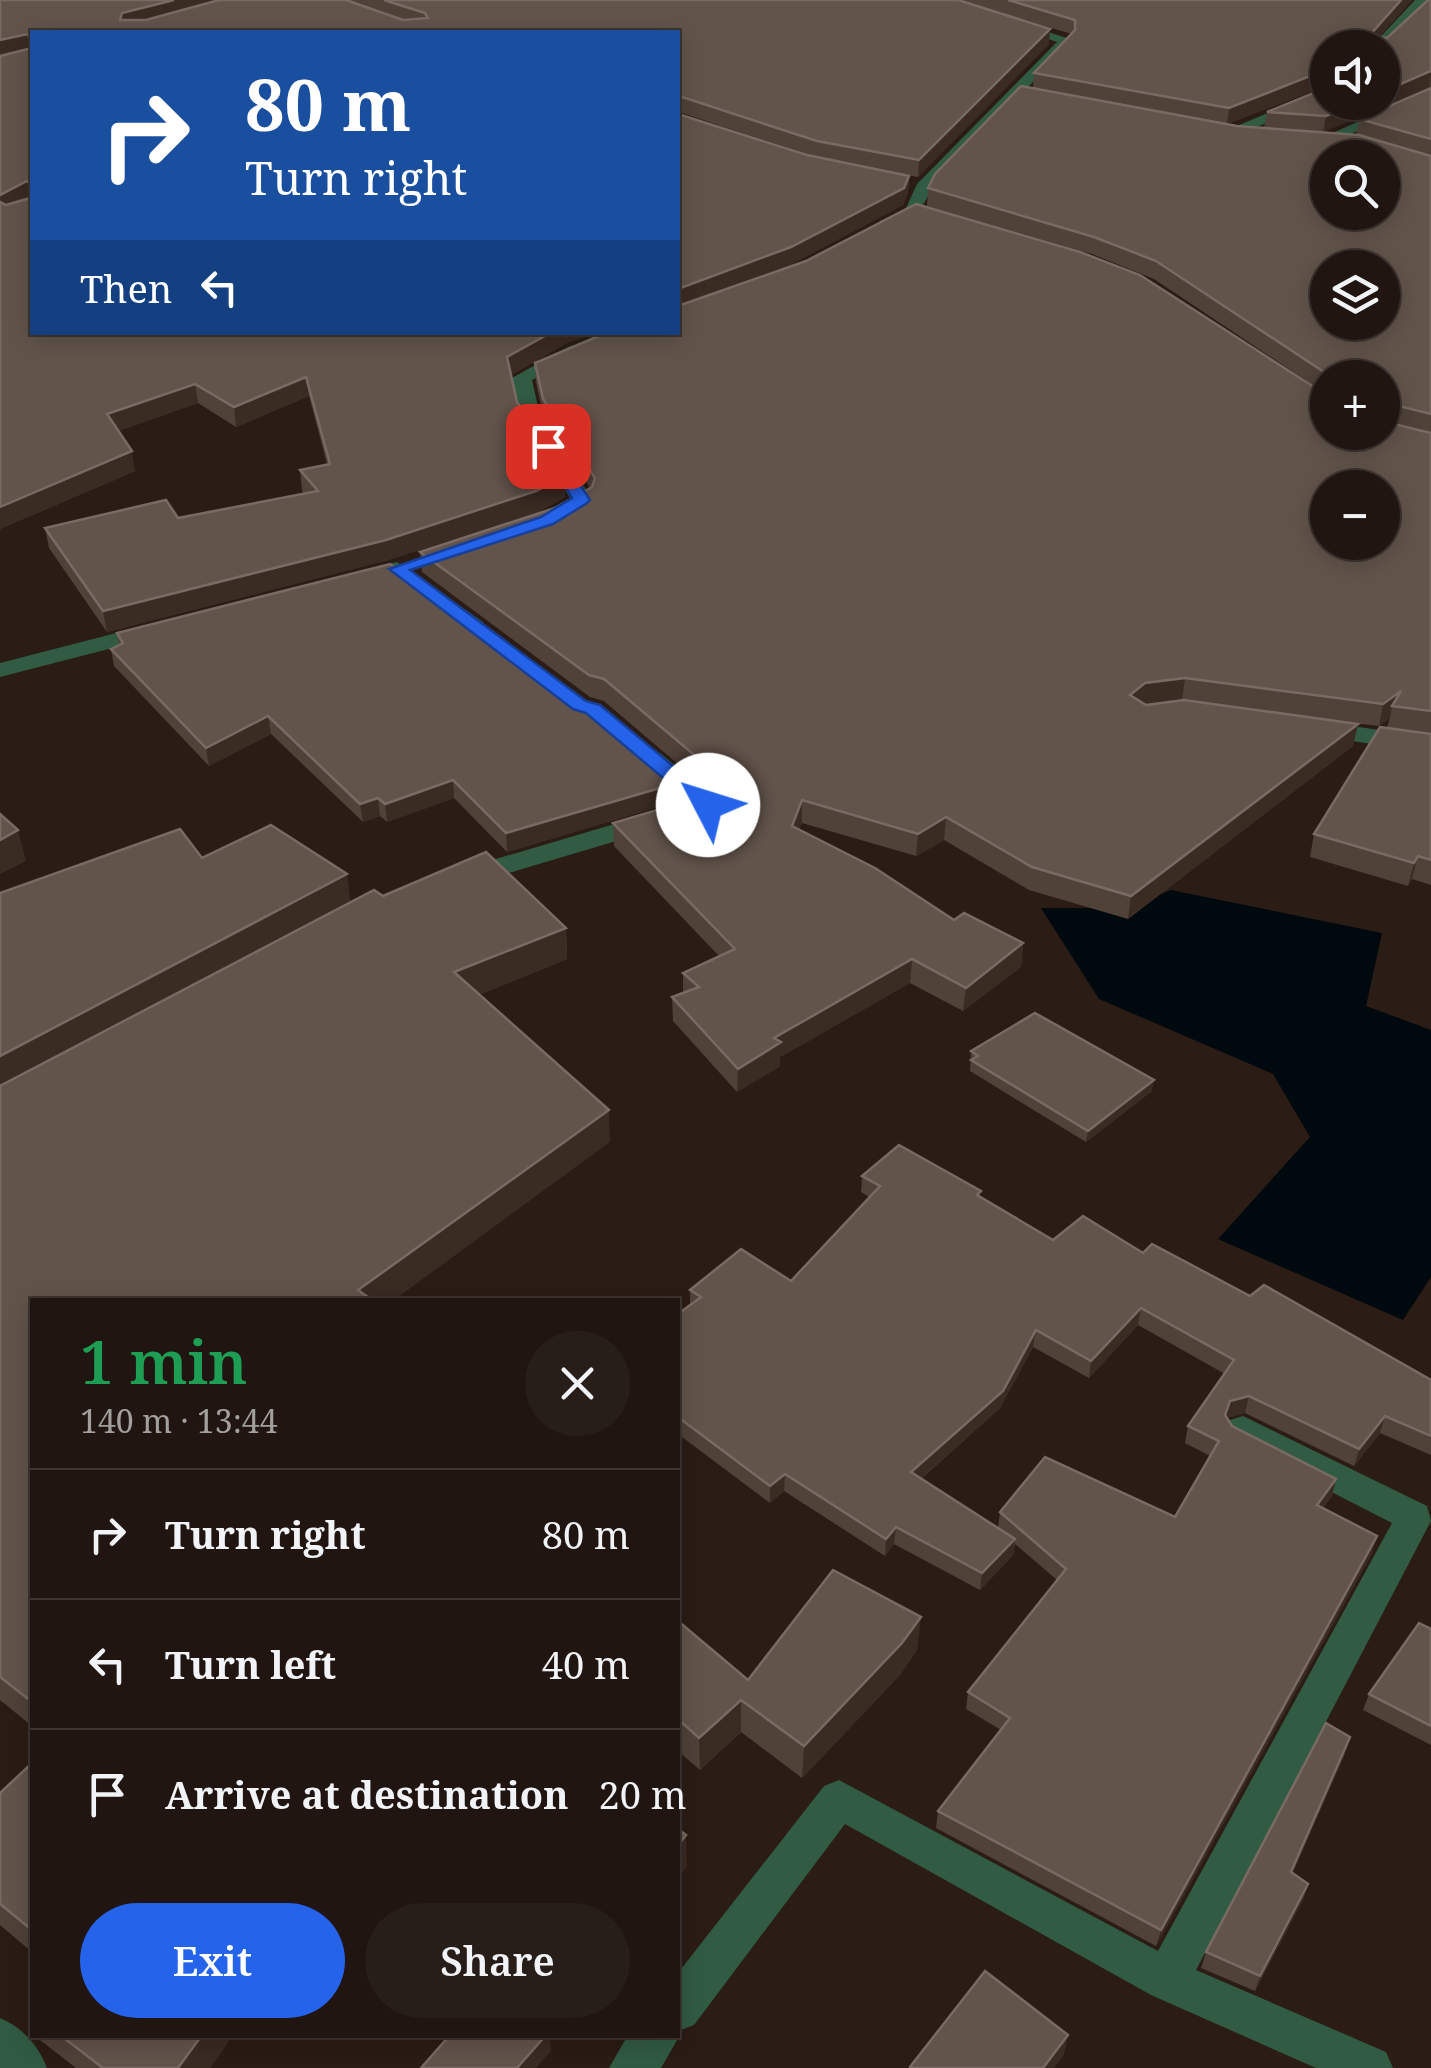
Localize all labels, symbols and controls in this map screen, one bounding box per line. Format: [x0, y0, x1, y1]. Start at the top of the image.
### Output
map controls [1310, 30, 1400, 560]
button: sound [1310, 30, 1400, 120]
text: 80 m [245, 56, 411, 152]
icon: right [80, 70, 210, 200]
button: search [1310, 140, 1400, 230]
text: Turn right [245, 147, 467, 208]
button: layers [1310, 250, 1400, 340]
icon: left [192, 260, 247, 315]
text: Then [80, 262, 172, 314]
button: + [1310, 360, 1400, 450]
pin [506, 404, 591, 489]
icon: arrive [521, 419, 576, 474]
button: − [1310, 470, 1400, 560]
position arrow [656, 753, 760, 857]
text: 1 min [80, 1320, 248, 1402]
button: close [525, 1331, 630, 1436]
text: 140 m · 13:44 [80, 1399, 278, 1442]
icon: right [80, 1507, 135, 1562]
text: Turn right [165, 1508, 366, 1560]
text: 80 m [542, 1508, 630, 1560]
icon: left [80, 1637, 135, 1692]
text: Turn left [165, 1638, 336, 1690]
text: 40 m [542, 1638, 630, 1690]
icon: arrive [80, 1767, 135, 1822]
text: Arrive at destination [165, 1768, 569, 1820]
text: 20 m [599, 1768, 687, 1820]
button: Exit [80, 1903, 345, 2018]
button: Share [365, 1903, 630, 2018]

